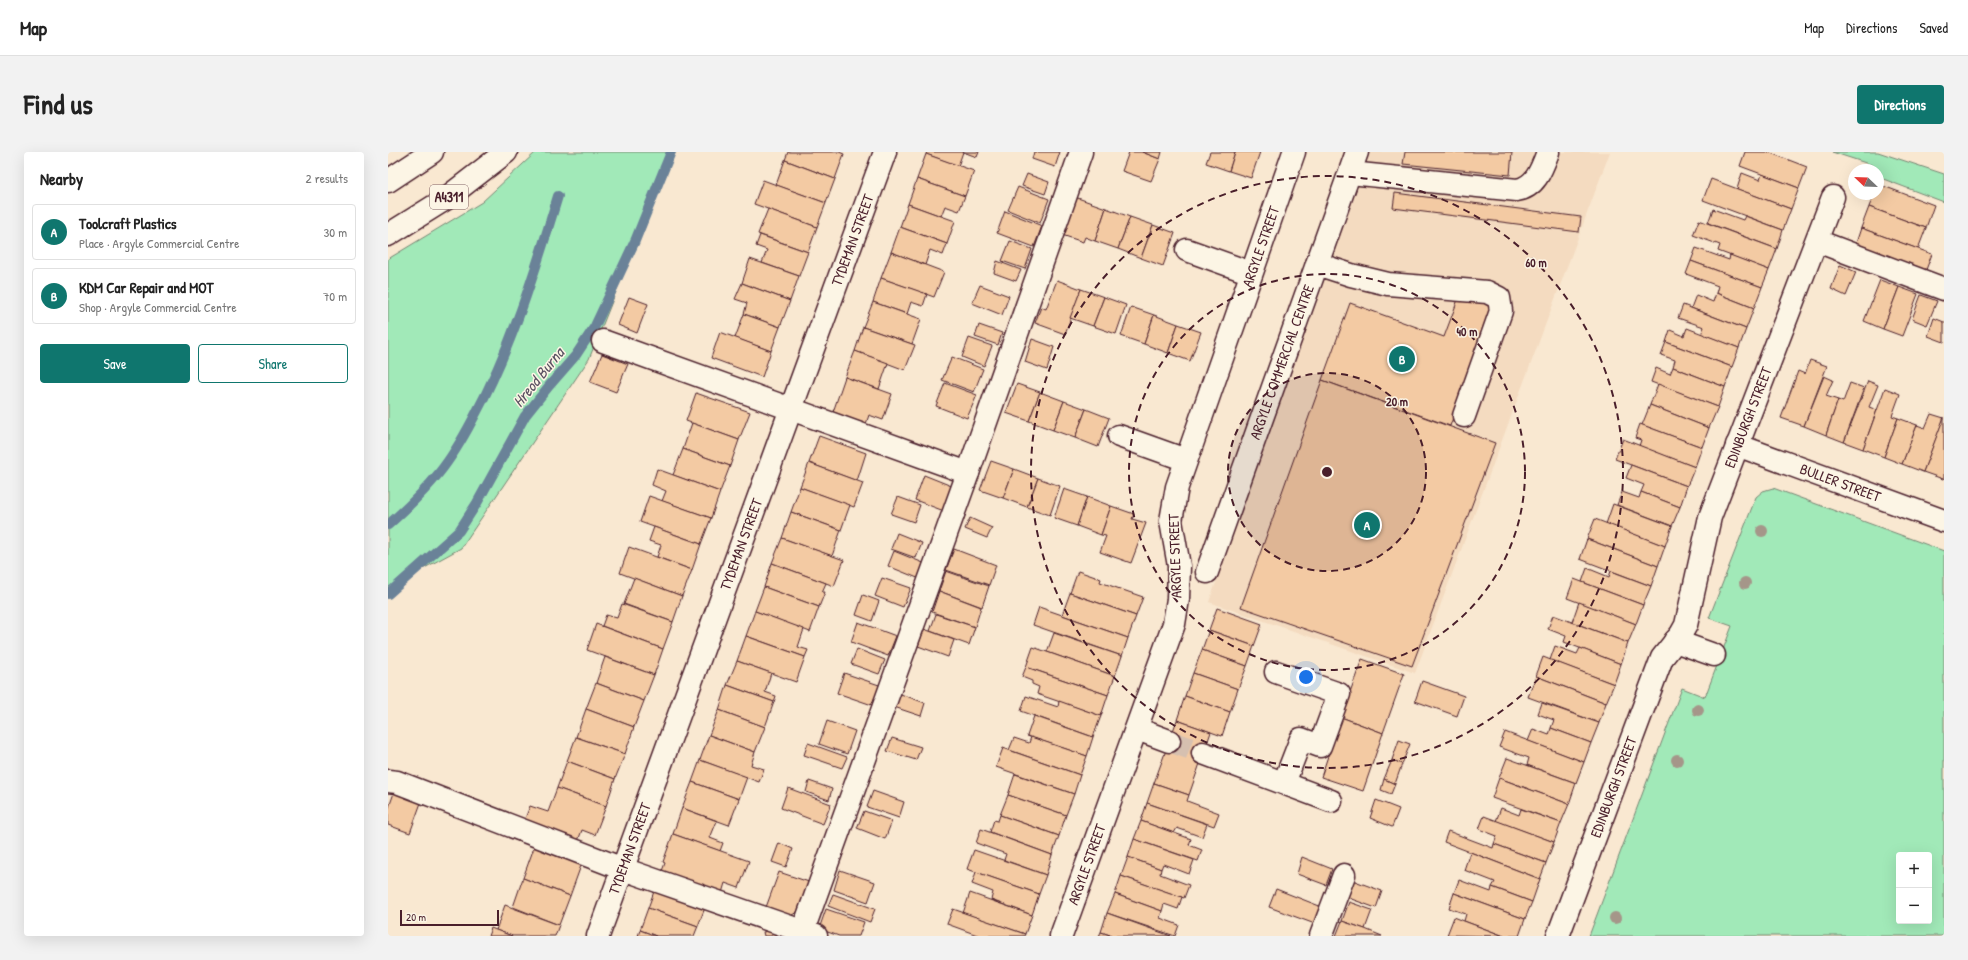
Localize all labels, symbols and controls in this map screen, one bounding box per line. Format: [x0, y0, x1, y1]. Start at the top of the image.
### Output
text: Map [20, 15, 47, 41]
text: Map [1804, 18, 1824, 37]
text: Directions [1846, 18, 1897, 37]
text: Saved [1919, 18, 1948, 37]
text: Find us [24, 85, 93, 123]
button: Directions [1857, 85, 1944, 124]
north arrow [1848, 164, 1884, 200]
text: Nearby [40, 167, 83, 190]
text: 2 results [306, 169, 348, 187]
road number: A4311 [430, 185, 468, 209]
street label: TYDEMAN STREET [826, 190, 879, 289]
street label: ARGYLE STREET [1237, 202, 1285, 290]
text: Toolcraft Plastics [79, 213, 177, 234]
text: A [51, 223, 57, 241]
text: 30 m [324, 223, 347, 241]
text: Place · Argyle Commercial Centre [79, 234, 239, 252]
text: 60 m [1525, 254, 1547, 271]
text: KDM Car Repair and MOT [79, 277, 214, 298]
street label: ARGYLE COMMERCIAL CENTRE [1244, 281, 1319, 442]
text: B [51, 287, 57, 305]
text: 70 m [323, 287, 347, 305]
text: Shop · Argyle Commercial Centre [79, 298, 237, 316]
text: 40 m [1457, 323, 1477, 340]
water label: Hreod Burna [507, 341, 570, 411]
button: Save [40, 344, 190, 383]
button: Share [198, 344, 348, 383]
pin: B [1389, 344, 1415, 374]
street label: EDINBURGH STREET [1719, 363, 1777, 471]
text: 20 m [1386, 393, 1408, 410]
street label: BULLER STREET [1797, 458, 1885, 507]
centre of rings [1320, 465, 1334, 479]
street label: TYDEMAN STREET [714, 495, 768, 593]
pin: A [1354, 510, 1380, 540]
street label: ARGYLE STREET [1162, 512, 1186, 599]
your location [1296, 667, 1316, 687]
street label: EDINBURGH STREET [1585, 732, 1642, 841]
street label: TYDEMAN STREET [603, 799, 656, 897]
street label: ARGYLE STREET [1062, 820, 1111, 908]
map controls [1896, 852, 1932, 924]
button: + [1896, 852, 1932, 888]
button: − [1896, 888, 1932, 924]
scale bar [400, 908, 499, 927]
text: 20 m [406, 910, 426, 924]

